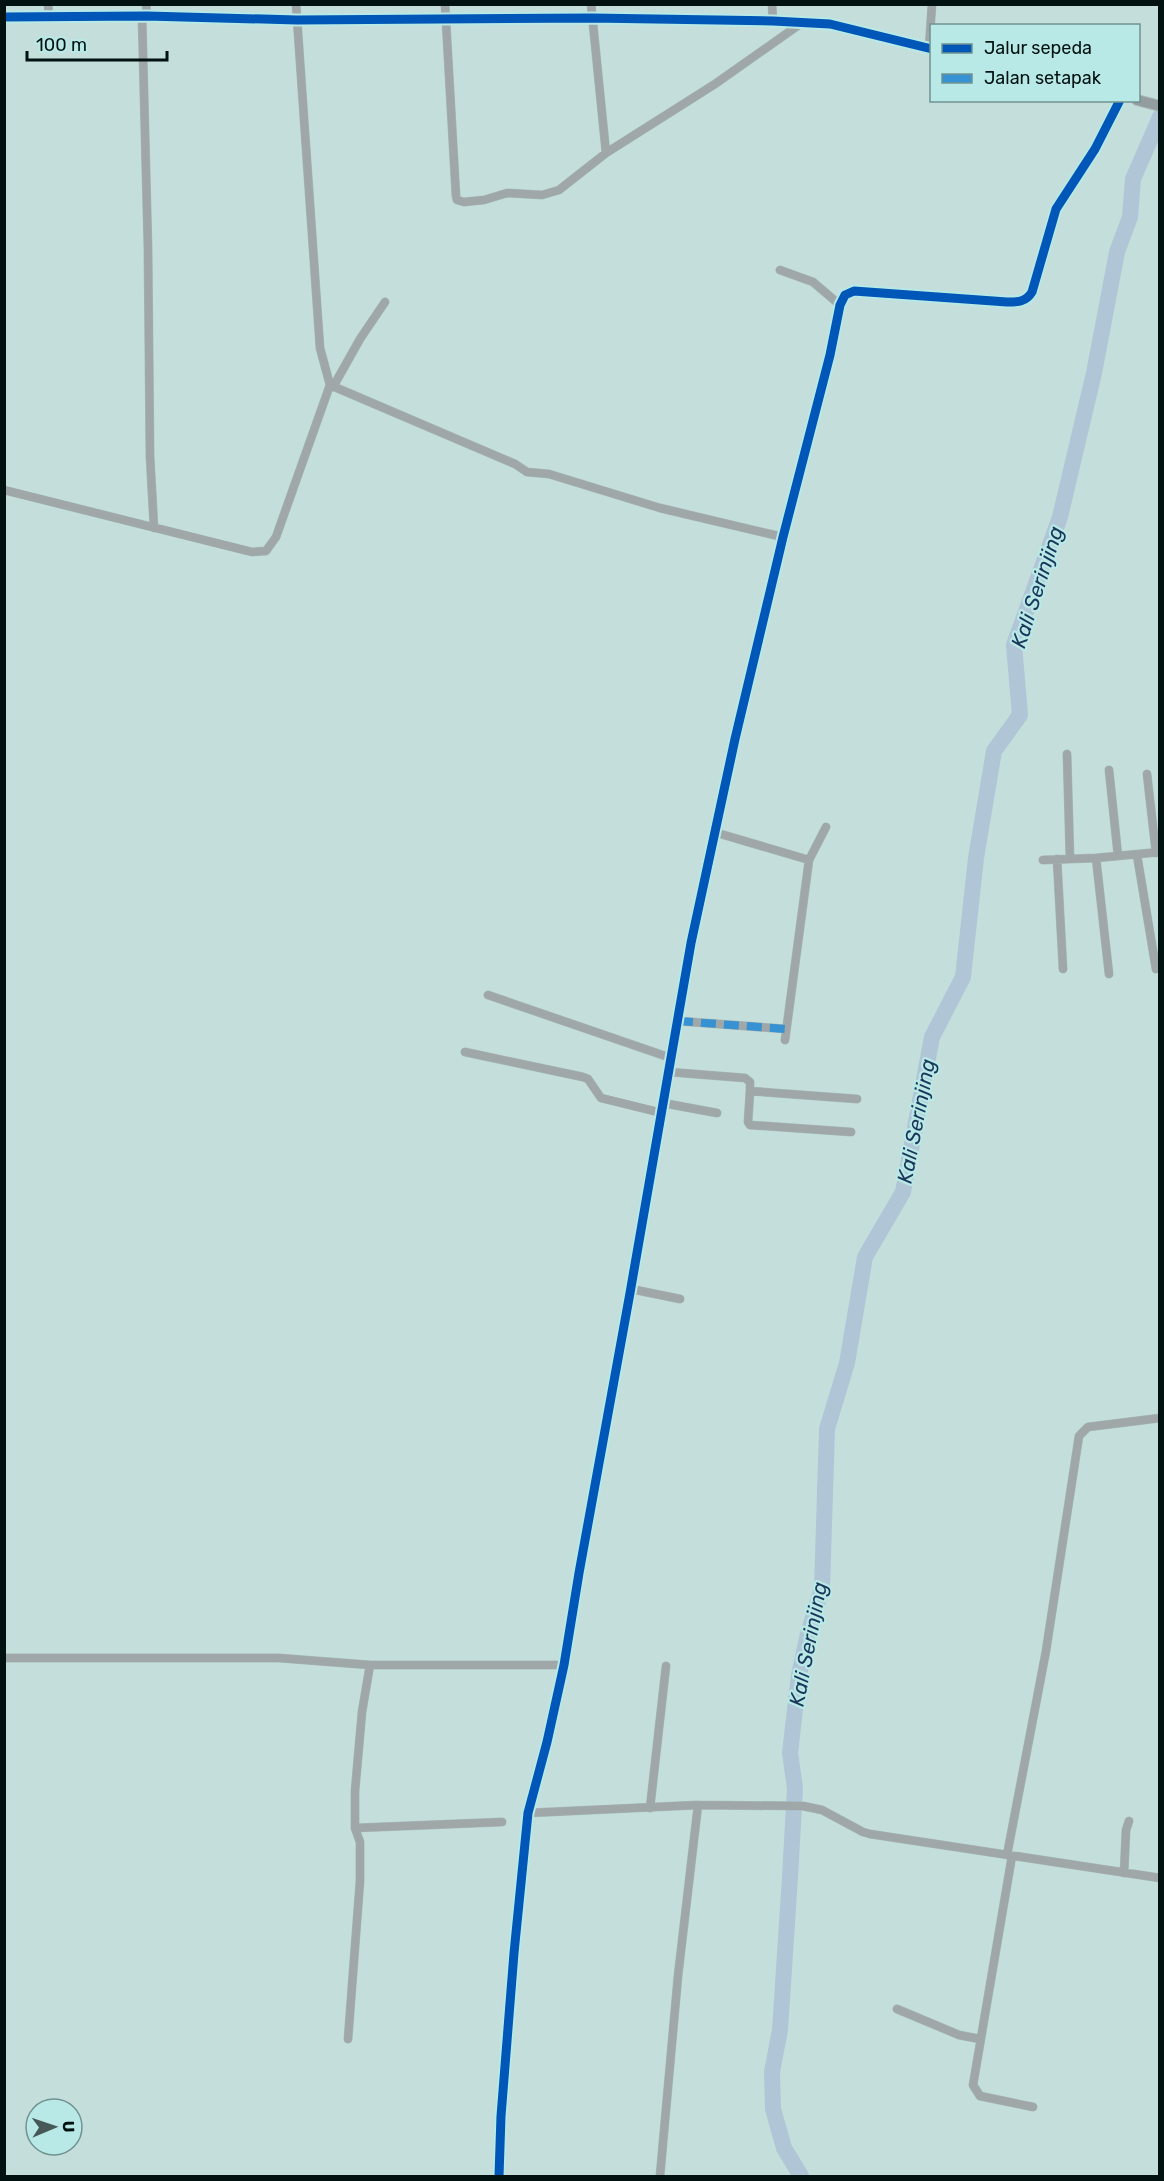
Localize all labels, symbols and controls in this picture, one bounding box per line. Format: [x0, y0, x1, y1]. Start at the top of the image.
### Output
scale bar [27, 24, 166, 62]
legend [930, 24, 1140, 102]
text: 100 m [36, 34, 87, 56]
text: Jalur sepeda [984, 37, 1092, 59]
text: Jalan setapak [984, 67, 1102, 89]
water label: Kali Serinjing [1006, 523, 1068, 651]
water label: Kali Serinjing [892, 1057, 940, 1185]
water label: Kali Serinjing [784, 1580, 832, 1708]
north arrow [24, 2097, 84, 2157]
text: U [59, 2120, 78, 2133]

